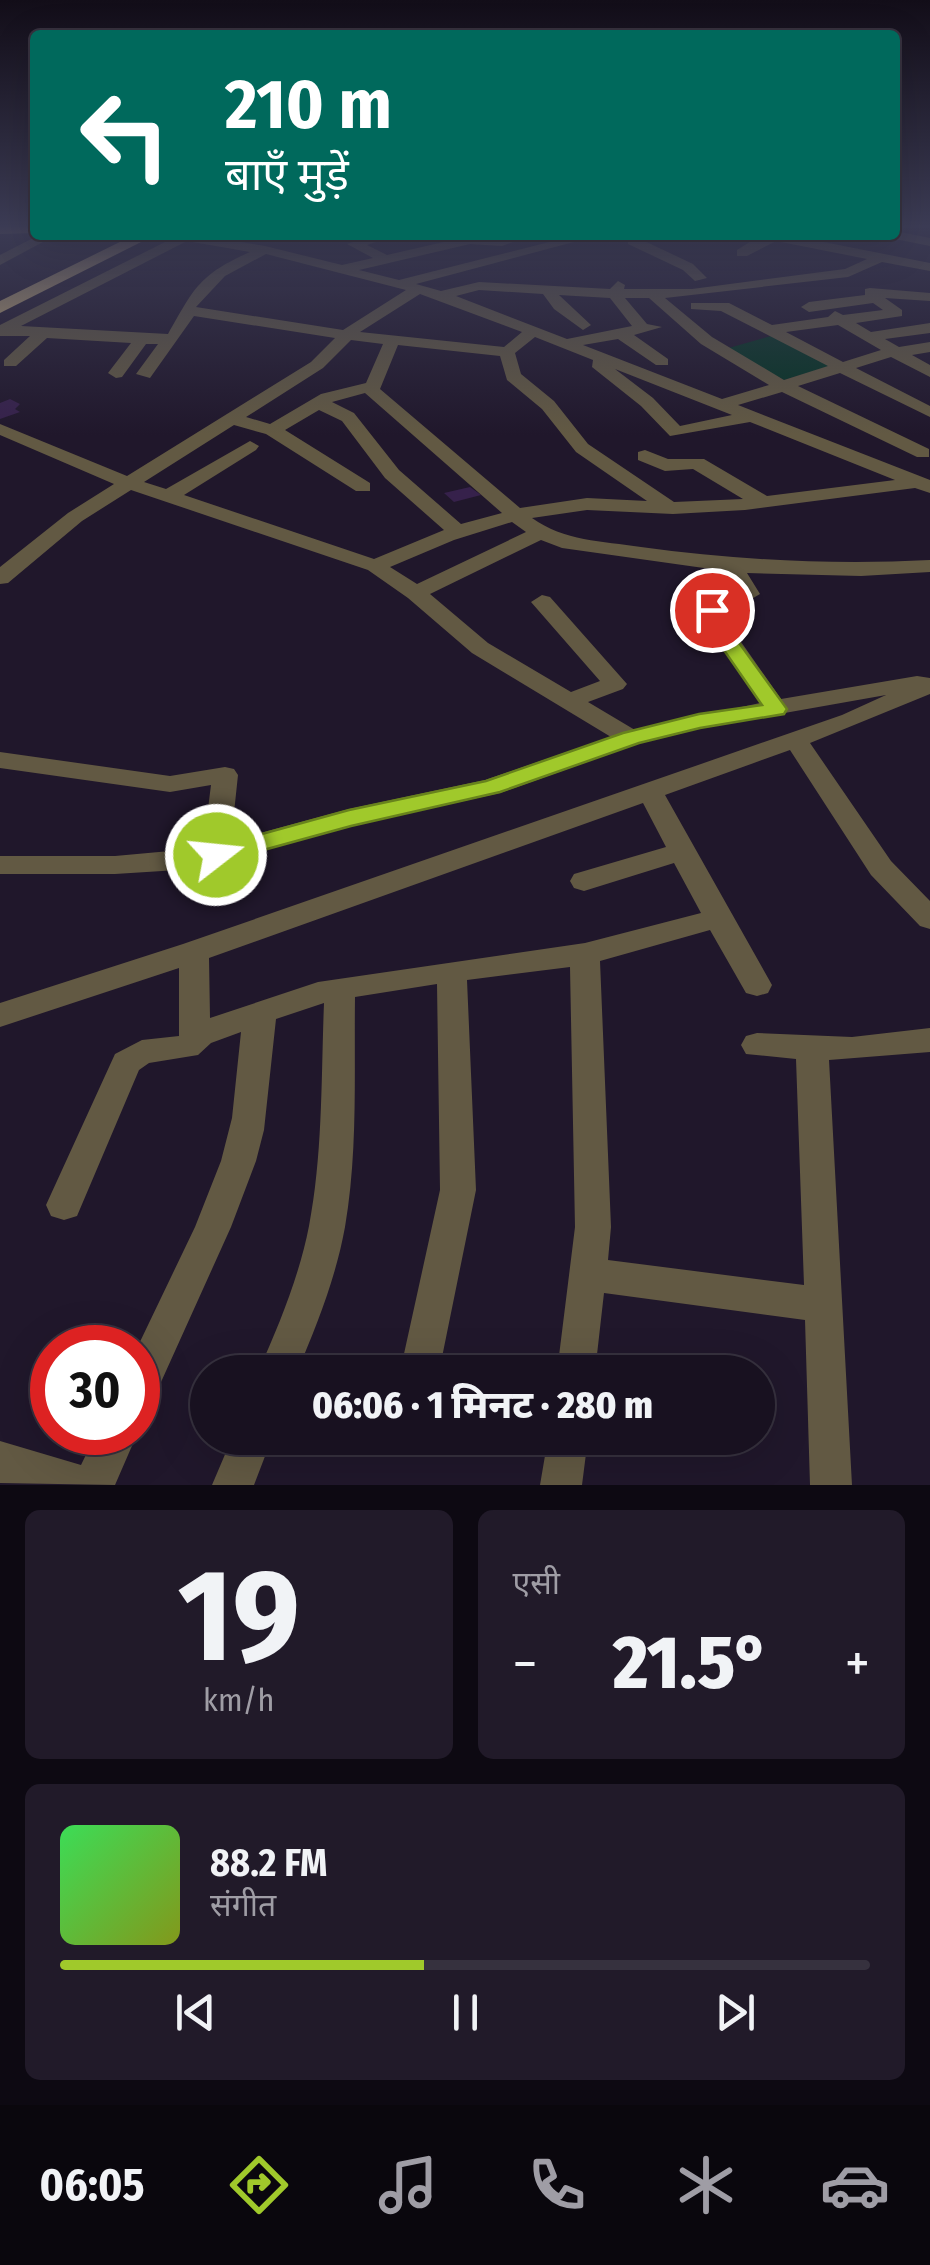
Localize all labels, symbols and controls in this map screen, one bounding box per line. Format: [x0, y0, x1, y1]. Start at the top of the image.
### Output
text: 210 m [225, 63, 392, 147]
icon: left [60, 70, 190, 200]
text: बाएँ मुड़ें [225, 148, 349, 202]
pin [670, 568, 755, 653]
icon: arrive [685, 583, 740, 638]
position arrow [164, 803, 268, 907]
speed limit sign: 30 [30, 1325, 160, 1455]
text: 06:06 · 1 मिनट · 280 m [312, 1382, 653, 1428]
text: 19 [178, 1538, 300, 1694]
text: एसी [513, 1564, 560, 1602]
text: 21.5° [613, 1618, 769, 1708]
text: − [513, 1631, 537, 1697]
text: + [845, 1631, 870, 1697]
text: km/h [203, 1681, 274, 1719]
text: 88.2 FM [210, 1840, 327, 1886]
text: संगीत [210, 1886, 276, 1924]
icon: previous [168, 1985, 223, 2040]
icon: pause [438, 1985, 493, 2040]
icon: next [708, 1985, 763, 2040]
icon: directions [224, 2150, 294, 2220]
icon: music [373, 2150, 443, 2220]
icon: phone [522, 2150, 592, 2220]
icon: climate [671, 2150, 741, 2220]
icon: car [820, 2150, 890, 2220]
text: 06:05 [40, 2158, 145, 2212]

